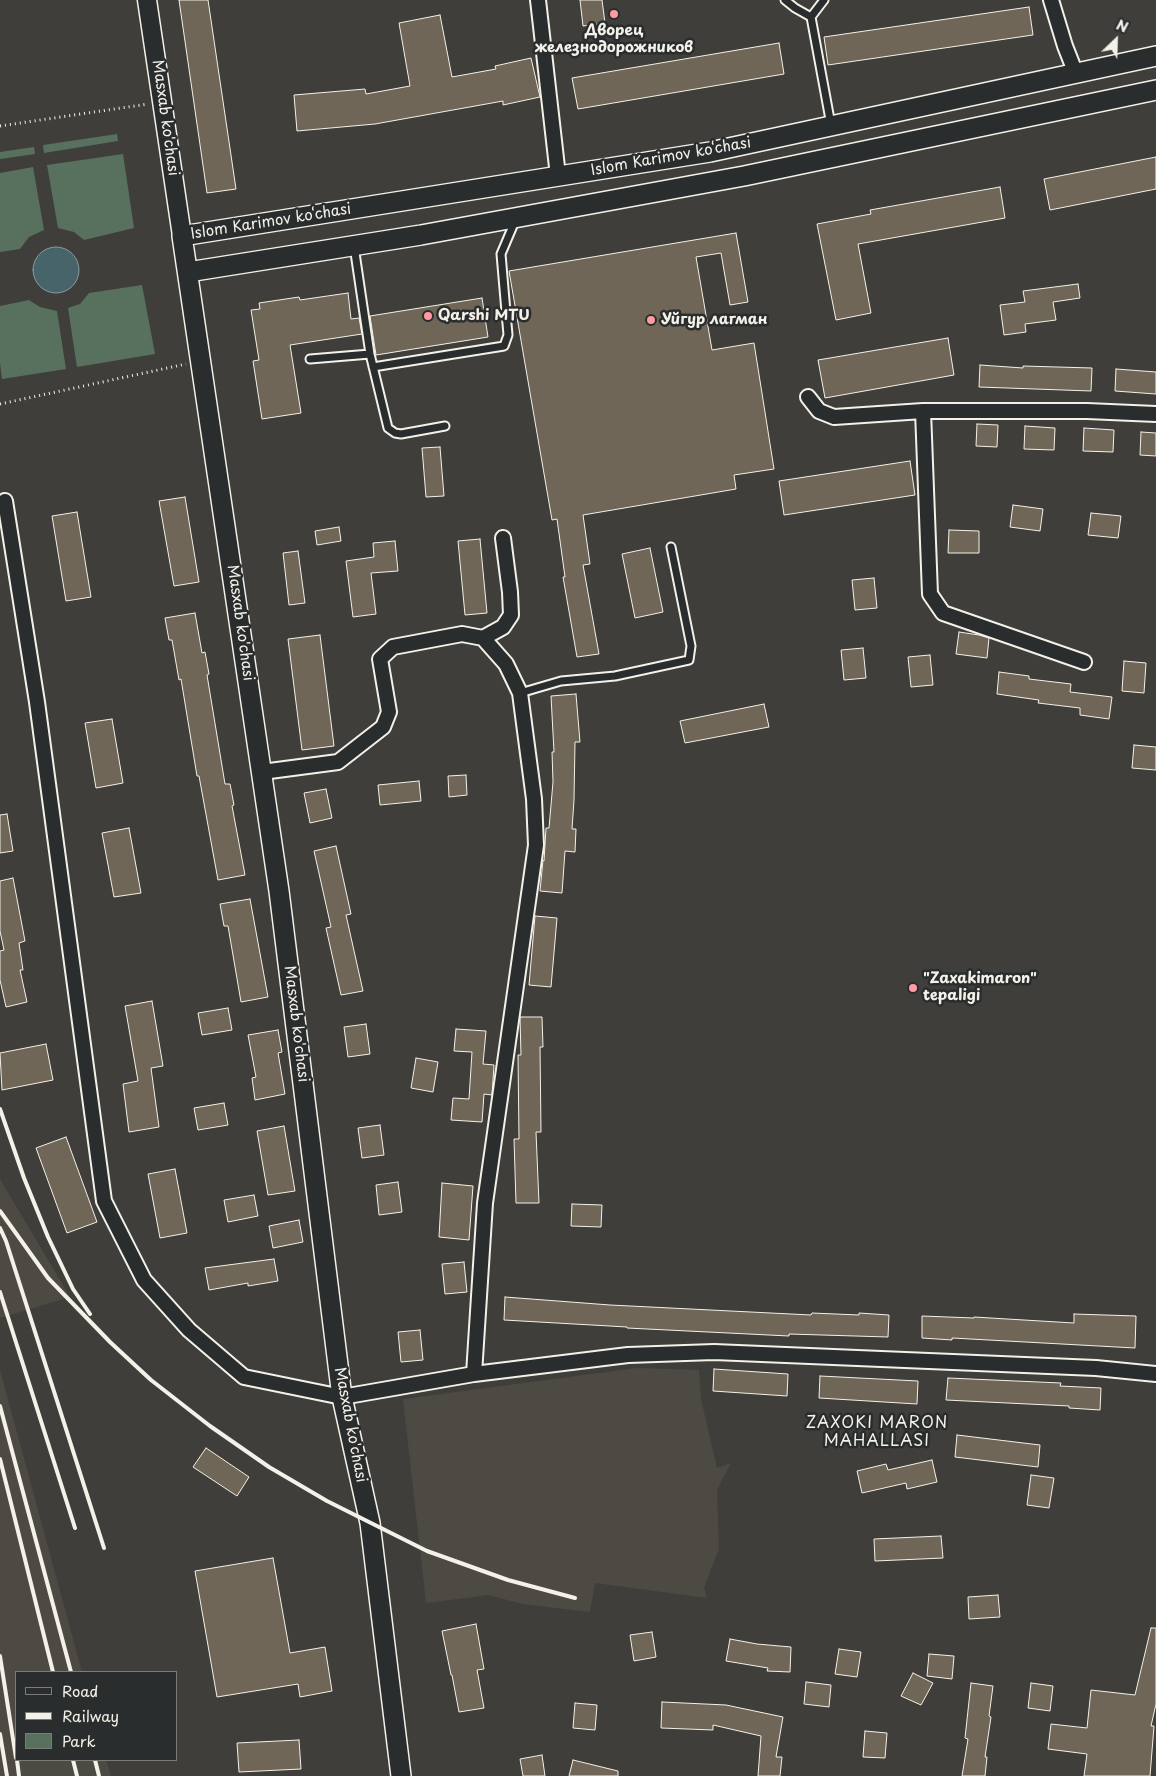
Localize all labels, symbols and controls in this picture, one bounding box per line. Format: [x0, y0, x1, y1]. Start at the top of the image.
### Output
marker: Дворец железнодорожников [608, 8, 620, 20]
text: N [1113, 14, 1132, 38]
north arrow [1091, 15, 1141, 65]
place label: Дворец железнодорожников [535, 22, 693, 57]
street label: Masxab ko'chasi [148, 59, 182, 177]
street label: Islom Karimov ko‘chasi [589, 134, 753, 180]
street label: Islom Karimov ko‘chasi [189, 200, 353, 244]
place label: Qarshi MTU [438, 307, 530, 325]
marker: Qarshi MTU [422, 310, 434, 322]
place label: Уйгур лагман [661, 311, 768, 329]
marker: Уйгур лагман [645, 314, 657, 326]
street label: Masxab ko'chasi [223, 564, 257, 682]
street label: Masxab ko'chasi [280, 965, 312, 1083]
place label: "Zaxakimaron" tepaligi [923, 970, 1037, 1005]
marker: "Zaxakimaron" tepaligi [907, 982, 919, 994]
street label: Masxab ko'chasi [330, 1366, 370, 1484]
district label: ZAXOKI MARON MAHALLASI [804, 1414, 950, 1452]
legend [15, 1671, 178, 1761]
text: Road [62, 1679, 98, 1702]
text: Railway [62, 1704, 119, 1727]
text: Park [62, 1729, 96, 1752]

